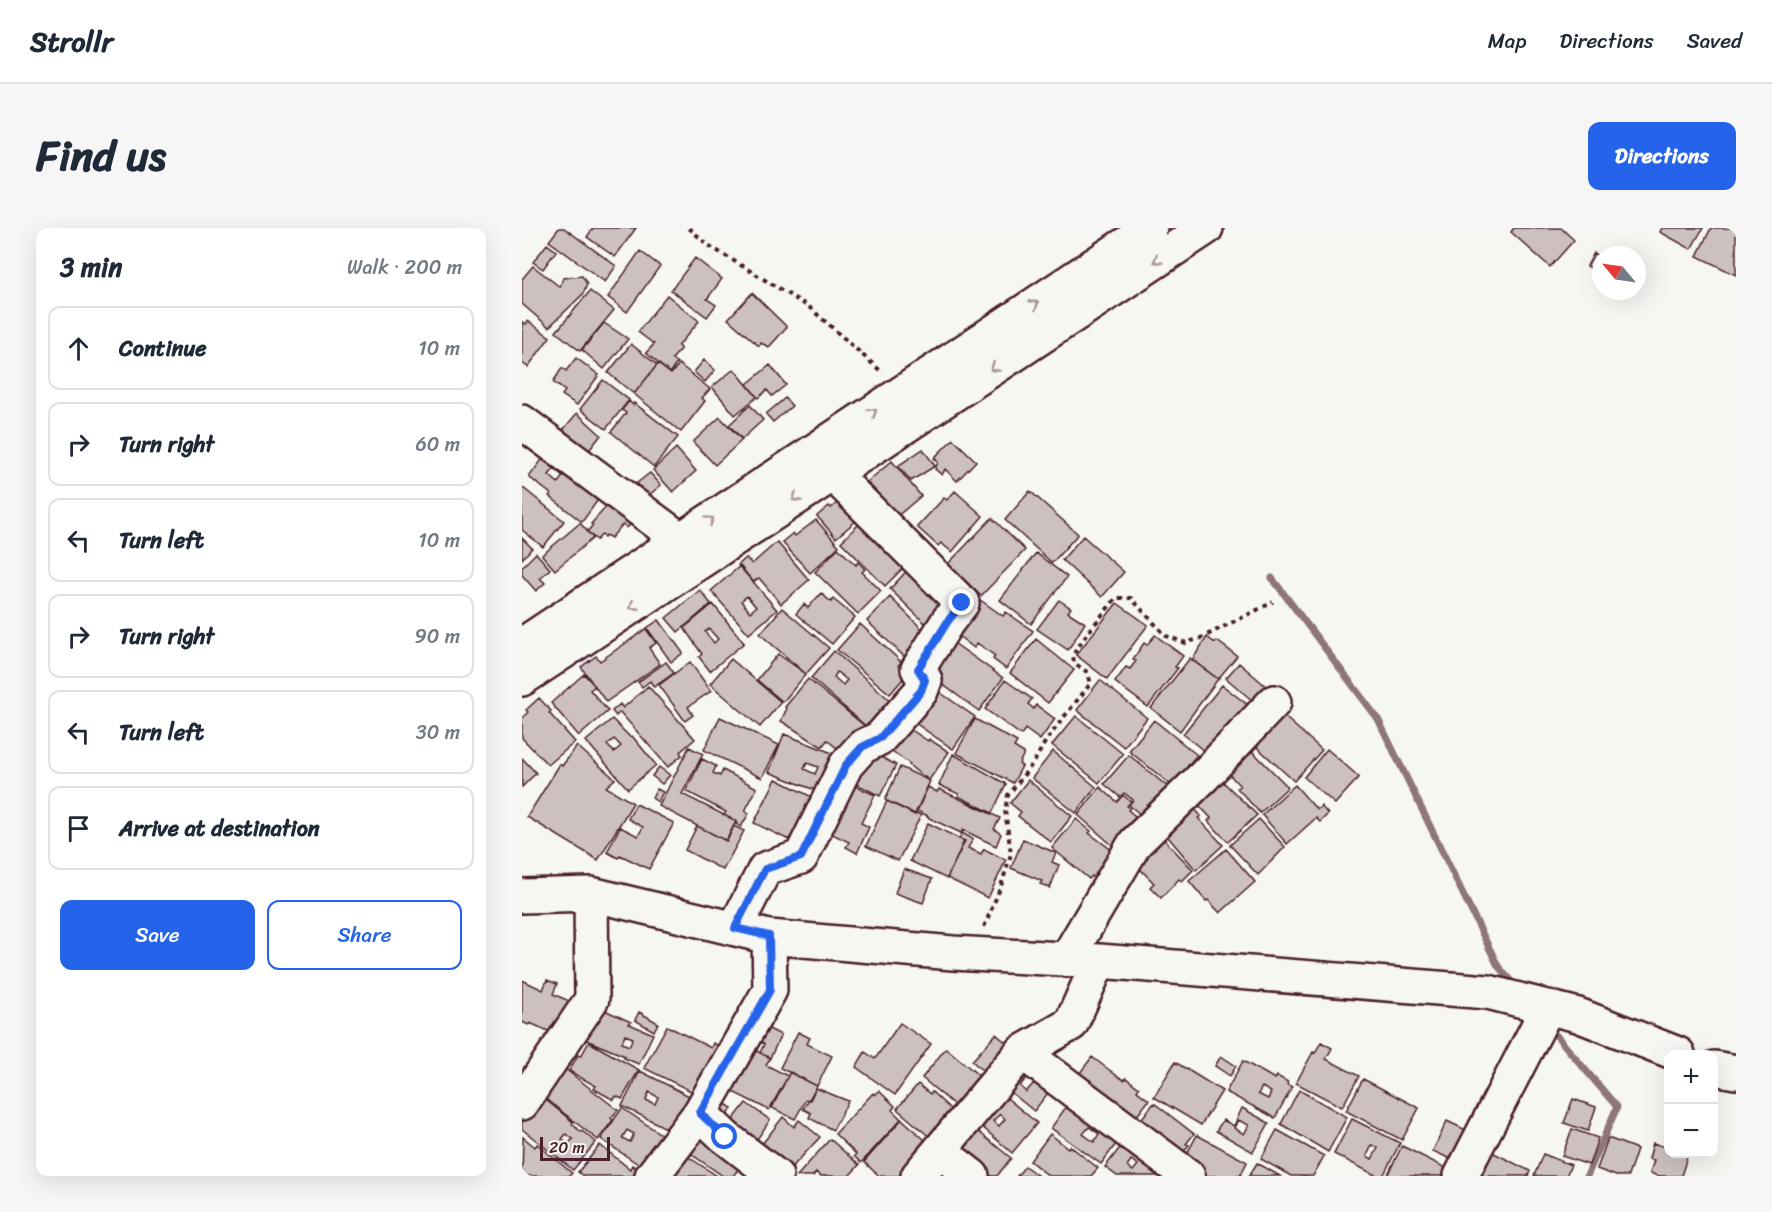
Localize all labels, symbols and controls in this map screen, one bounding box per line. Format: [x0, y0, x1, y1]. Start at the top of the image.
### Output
text: Strollr [30, 17, 113, 66]
text: Map [1488, 22, 1526, 60]
text: Directions [1559, 22, 1654, 60]
text: Saved [1687, 22, 1742, 60]
text: Find us [36, 119, 166, 193]
button: Directions [1588, 122, 1736, 190]
text: 3 min [60, 244, 122, 290]
north arrow [1592, 246, 1646, 300]
text: Walk · 200 m [347, 250, 462, 285]
one-way arrow [1153, 253, 1164, 264]
one-way arrow [1029, 300, 1040, 311]
text: Continue [119, 329, 207, 368]
text: 10 m [418, 331, 460, 366]
icon: ahead [62, 332, 95, 365]
one-way arrow [990, 360, 1000, 372]
one-way arrow [866, 408, 877, 419]
text: Turn right [119, 425, 214, 464]
text: 60 m [415, 427, 460, 462]
icon: right [62, 428, 95, 461]
one-way arrow [792, 491, 803, 502]
one-way arrow [704, 516, 715, 527]
text: Turn left [119, 521, 204, 560]
text: 10 m [418, 523, 460, 558]
icon: left [62, 524, 95, 557]
route end [948, 589, 974, 615]
one-way arrow [629, 598, 640, 609]
text: Turn right [119, 617, 214, 656]
text: 90 m [415, 619, 460, 654]
icon: right [62, 620, 95, 653]
text: Turn left [119, 713, 204, 752]
text: 30 m [416, 715, 460, 750]
icon: left [62, 716, 95, 749]
text: Arrive at destination [119, 809, 320, 848]
icon: arrive [62, 812, 95, 845]
button: Save [60, 900, 255, 970]
button: Share [267, 900, 462, 970]
map controls [1664, 1050, 1718, 1158]
button: + [1664, 1050, 1718, 1104]
button: − [1664, 1104, 1718, 1158]
route start [711, 1123, 737, 1149]
text: 20 m [549, 1133, 585, 1162]
scale bar [540, 1134, 610, 1162]

